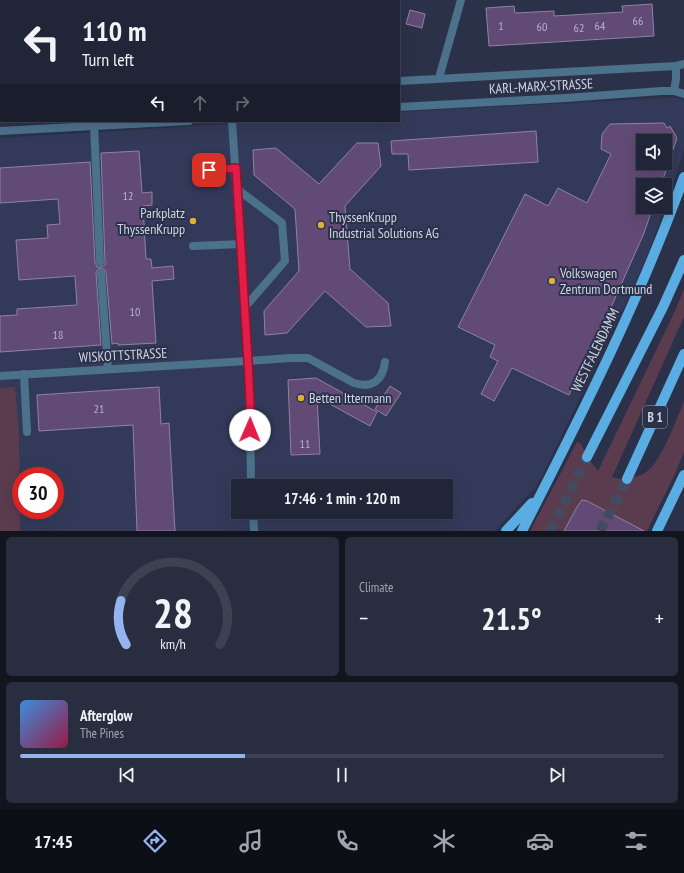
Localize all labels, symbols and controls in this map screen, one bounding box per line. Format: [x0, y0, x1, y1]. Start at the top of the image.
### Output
text: 110 m [82, 12, 146, 49]
house number: 66 [633, 13, 643, 28]
icon: left [16, 16, 68, 68]
house number: 1 [498, 18, 504, 33]
house number: 64 [595, 18, 606, 33]
house number: 60 [537, 19, 547, 34]
house number: 62 [574, 20, 584, 35]
text: Turn left [82, 48, 134, 71]
street label: KARL-MARX-STRASSE [489, 74, 593, 98]
icon: left [147, 92, 169, 114]
icon: ahead [189, 92, 211, 114]
icon: right [231, 92, 253, 114]
map controls [636, 134, 672, 214]
button: sound [636, 134, 672, 170]
pin [192, 153, 226, 187]
icon: arrive [198, 159, 220, 181]
button: layers [636, 178, 672, 214]
house number: 12 [123, 188, 133, 203]
place label: Parkplatz ThyssenKrupp [117, 204, 185, 238]
place label: ThyssenKrupp Industrial Solutions AG [329, 208, 439, 242]
marker: Parkplatz ThyssenKrupp [188, 216, 198, 226]
marker: ThyssenKrupp Industrial Solutions AG [316, 220, 326, 230]
place label: Volkswagen Zentrum Dortmund [559, 264, 652, 298]
marker: Volkswagen Zentrum Dortmund [547, 276, 557, 286]
house number: 10 [130, 304, 140, 319]
street label: WESTFALENDAMM [567, 305, 623, 395]
house number: 18 [53, 327, 63, 342]
street label: WISKOTTSTRASSE [78, 344, 168, 366]
place label: Betten Ittermann [309, 389, 391, 407]
marker: Betten Ittermann [296, 393, 306, 403]
house number: 21 [94, 401, 104, 416]
road number: B 1 [643, 406, 667, 428]
position arrow [229, 409, 271, 451]
house number: 11 [300, 436, 310, 451]
speed limit sign: 30 [12, 467, 64, 519]
text: 17:46 · 1 min · 120 m [284, 489, 400, 508]
text: Climate [359, 579, 393, 596]
text: 28 [153, 585, 192, 638]
text: 21.5° [481, 599, 542, 638]
text: − [359, 604, 368, 632]
text: + [655, 604, 664, 632]
text: km/h [160, 633, 185, 652]
text: Afterglow [80, 706, 132, 725]
text: The Pines [80, 725, 124, 742]
icon: previous [116, 764, 138, 786]
icon: pause [331, 764, 353, 786]
icon: next [546, 764, 568, 786]
icon: directions [141, 827, 169, 855]
icon: music [237, 827, 265, 855]
icon: phone [333, 827, 361, 855]
icon: climate [430, 827, 458, 855]
icon: car [526, 827, 554, 855]
icon: filters [622, 827, 650, 855]
text: 17:45 [34, 830, 73, 853]

